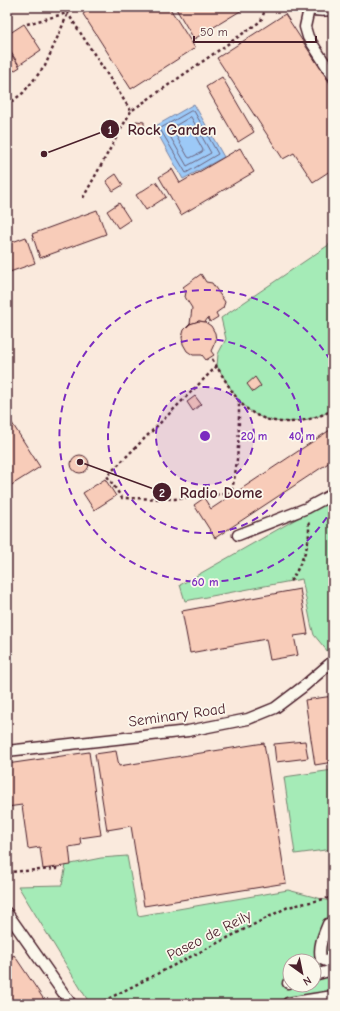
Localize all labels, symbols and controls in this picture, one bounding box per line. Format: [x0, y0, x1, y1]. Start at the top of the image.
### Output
scale bar [194, 18, 316, 44]
text: 50 m [200, 25, 228, 39]
callout: Rock Garden [100, 115, 225, 143]
text: Rock Garden [128, 121, 216, 139]
text: 1 [108, 123, 113, 137]
centre of rings [198, 429, 212, 443]
text: 20 m [241, 429, 267, 443]
text: 40 m [289, 429, 315, 443]
callout: Radio Dome [152, 478, 270, 506]
text: Radio Dome [180, 484, 262, 502]
text: 2 [159, 486, 165, 500]
text: 60 m [192, 575, 218, 589]
street label: Seminary Road [127, 699, 227, 731]
street label: Paseo de Reily [164, 906, 254, 964]
north arrow [282, 953, 322, 993]
text: N [301, 974, 314, 988]

